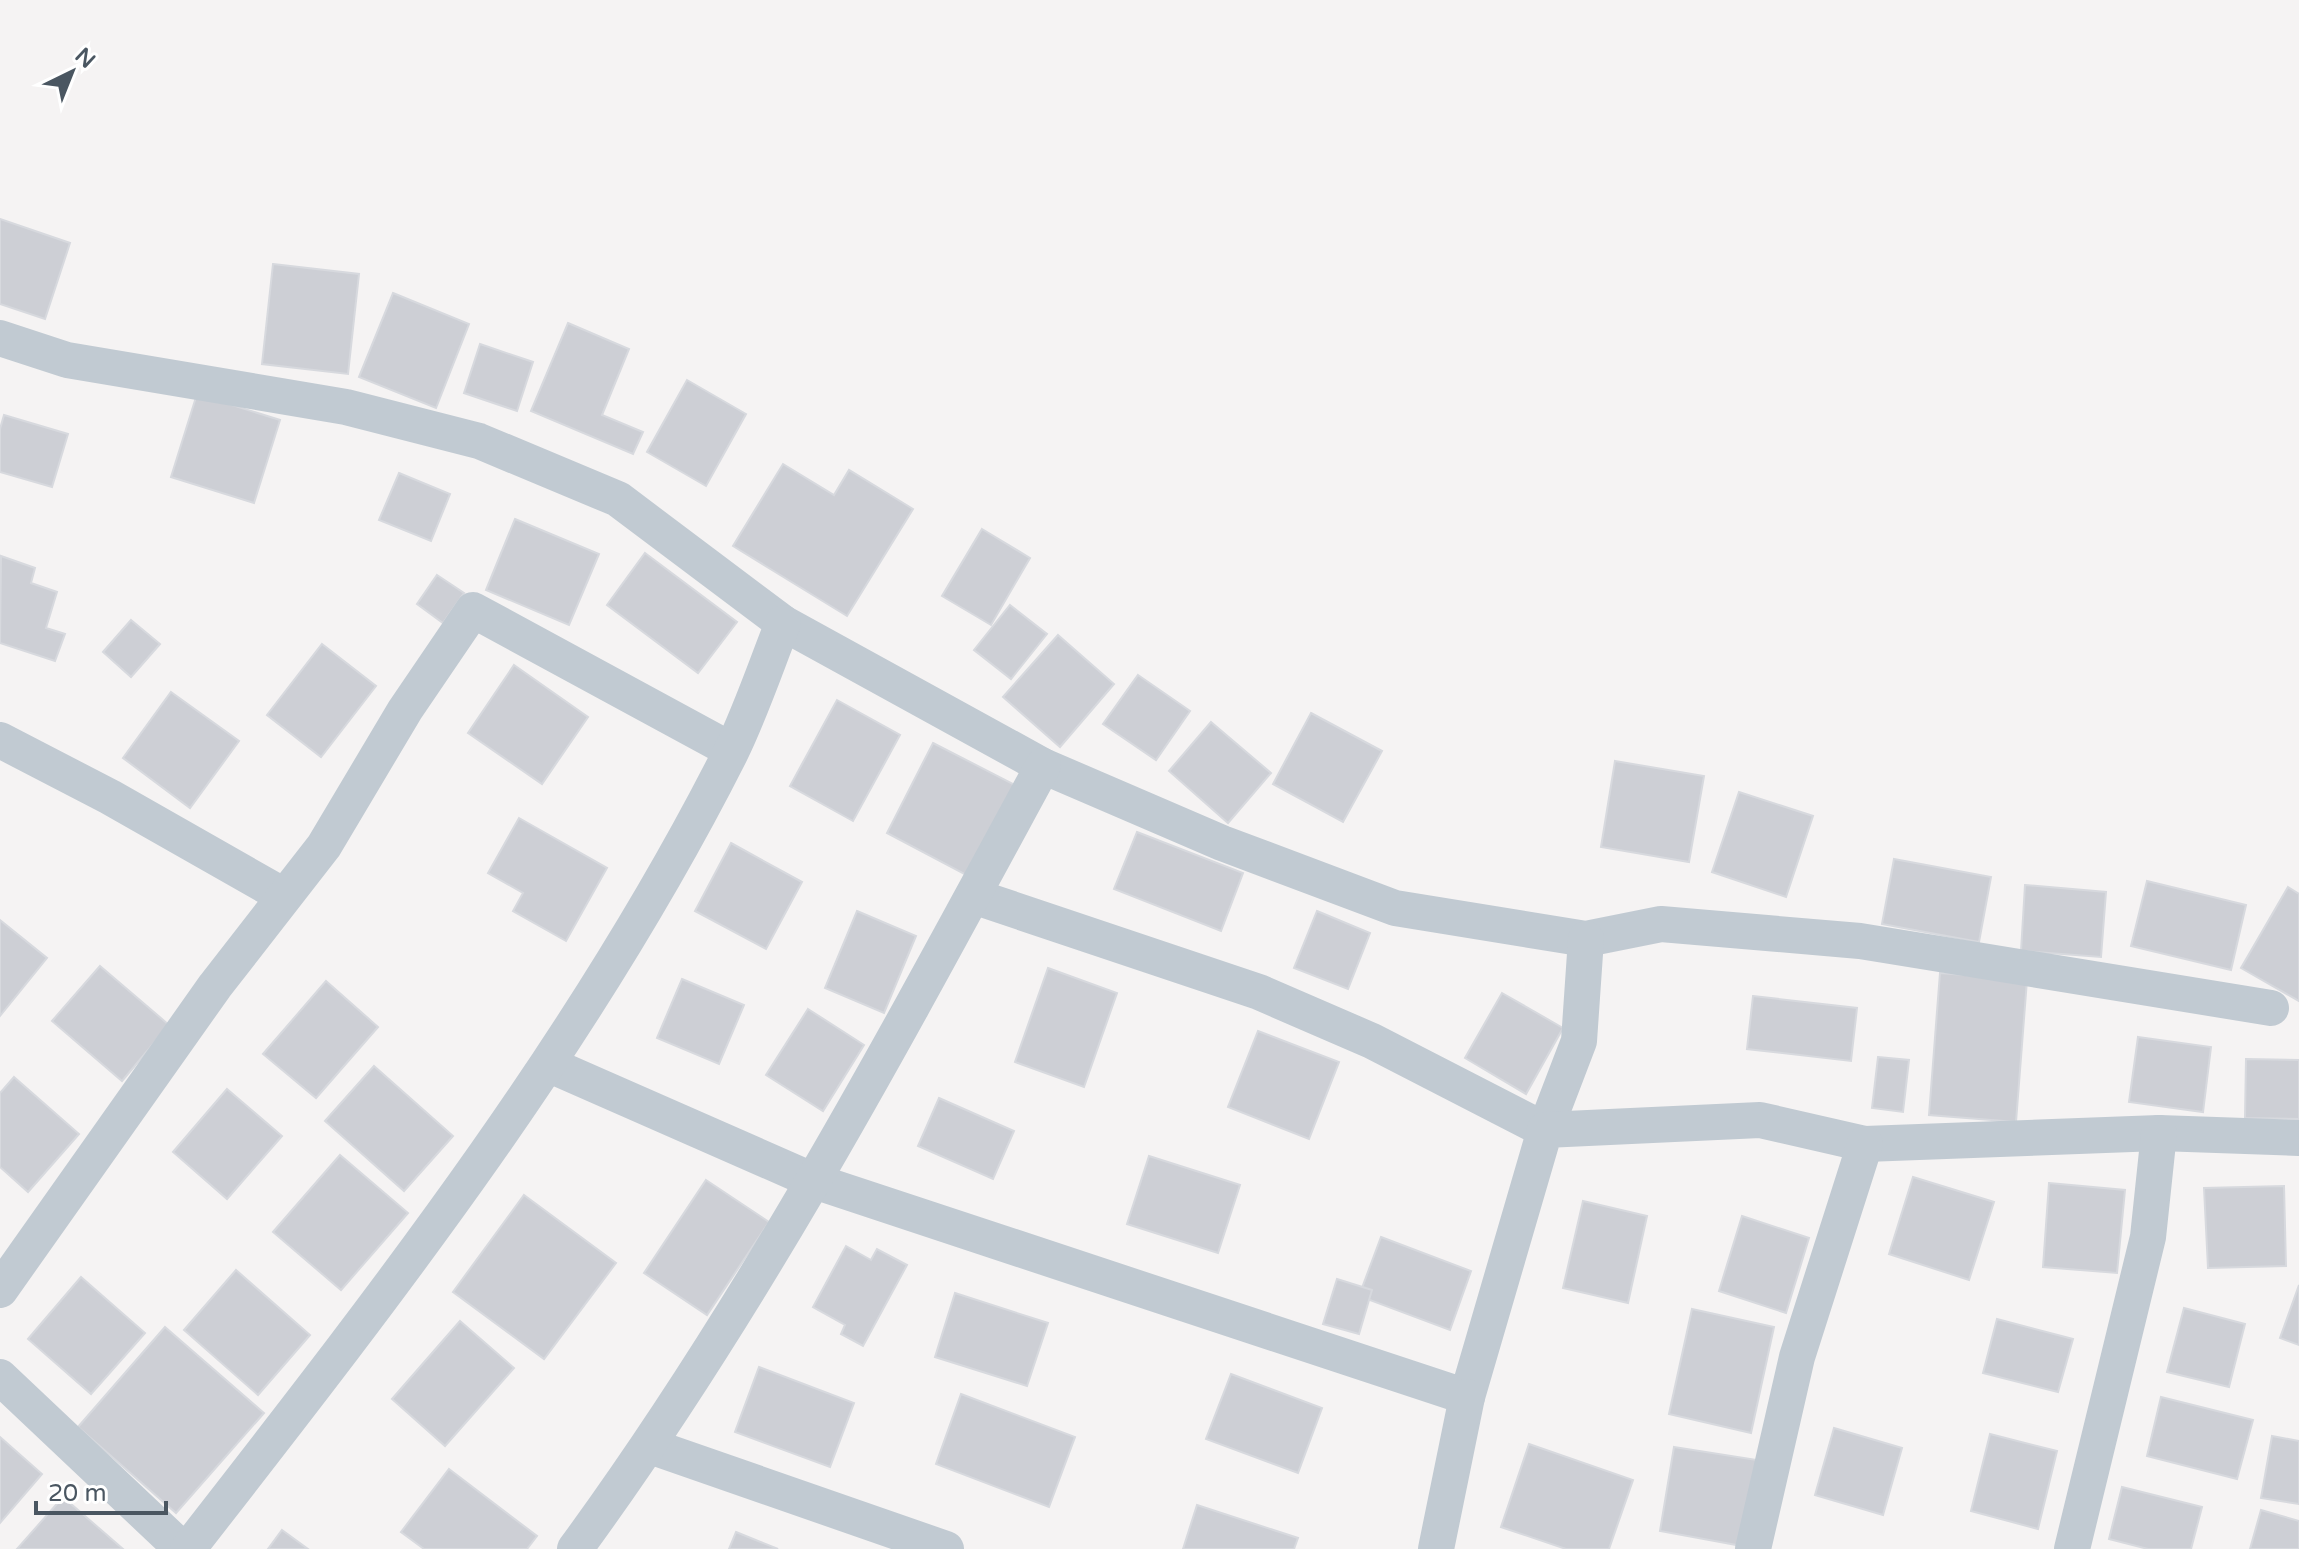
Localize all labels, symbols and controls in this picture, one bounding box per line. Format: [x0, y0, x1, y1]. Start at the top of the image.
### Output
north arrow [32, 32, 112, 112]
text: N [70, 43, 100, 74]
scale bar [36, 1465, 166, 1515]
text: 20 m [48, 1479, 106, 1508]

